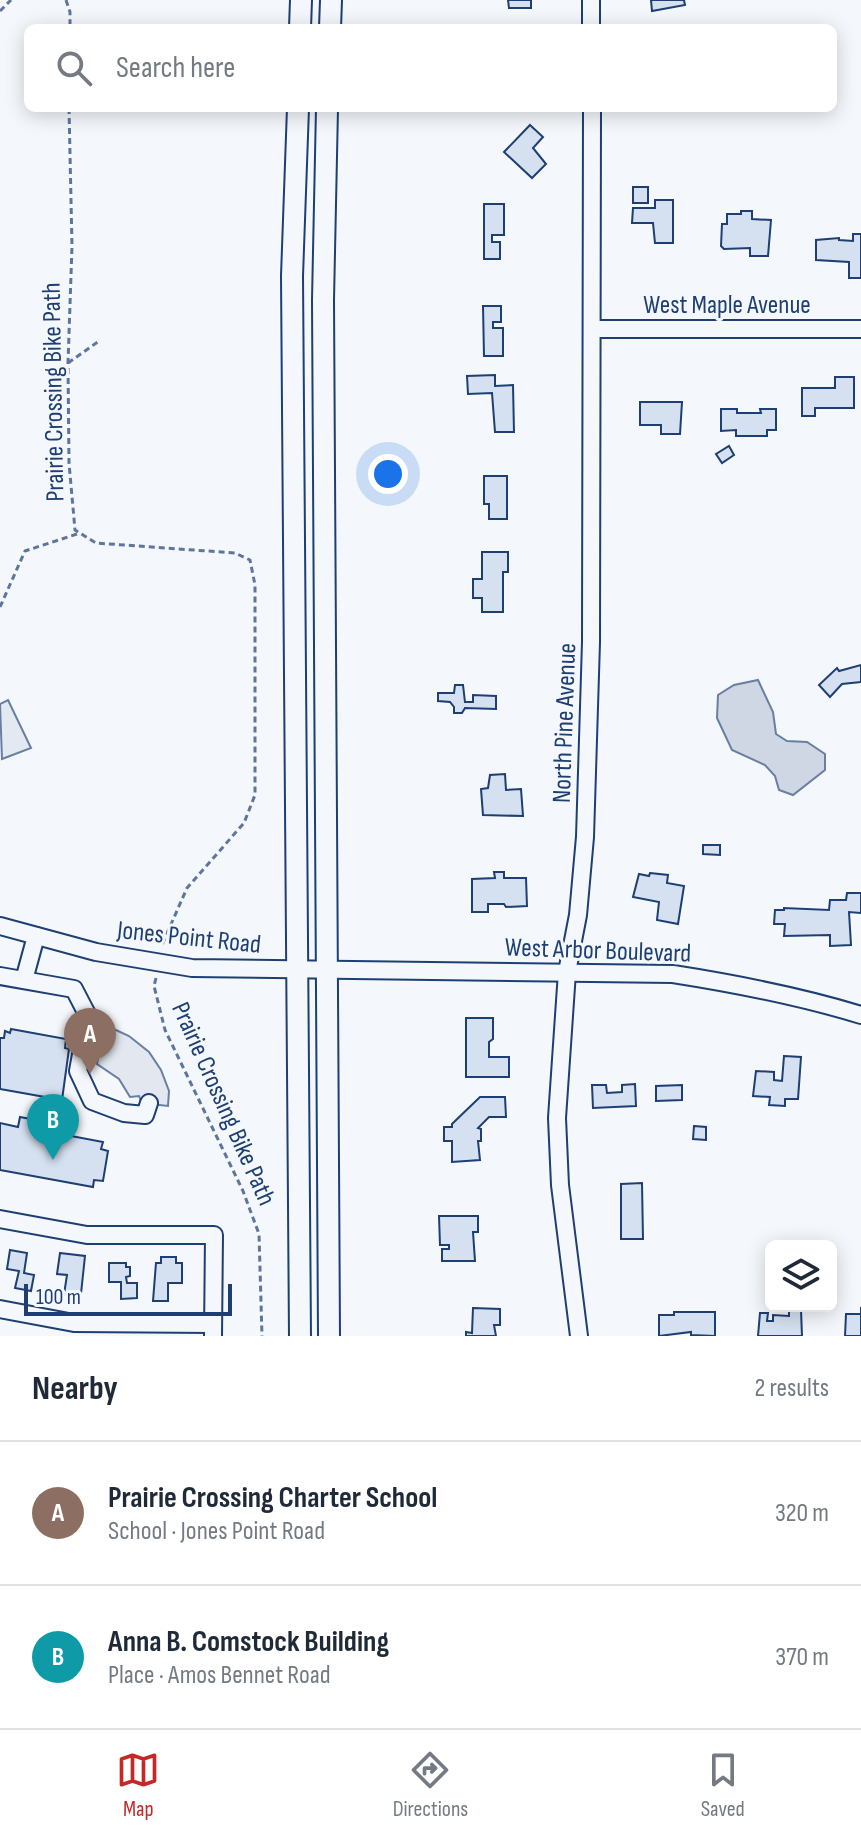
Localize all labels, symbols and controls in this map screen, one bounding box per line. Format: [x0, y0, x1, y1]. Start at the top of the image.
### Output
search box [24, 24, 837, 112]
icon: search [52, 46, 96, 90]
text: Search here [116, 50, 235, 86]
street label: Prairie Crossing Bike Path [37, 282, 71, 502]
street label: West Maple Avenue [643, 290, 811, 321]
your location [368, 454, 408, 494]
street label: North Pine Avenue [547, 642, 583, 804]
street label: Jones Point Road [115, 915, 262, 961]
street label: West Arbor Boulevard [504, 932, 692, 970]
street label: Prairie Crossing Bike Path [164, 998, 282, 1210]
pin: A [64, 1008, 116, 1074]
pin: B [27, 1094, 79, 1160]
map controls [765, 1240, 837, 1312]
button: layers [765, 1240, 837, 1312]
scale bar [24, 1280, 232, 1316]
text: 100 m [36, 1284, 81, 1311]
text: Nearby [32, 1368, 118, 1409]
text: 2 results [755, 1373, 829, 1404]
text: Prairie Crossing Charter School [108, 1480, 437, 1516]
text: A [52, 1498, 64, 1529]
text: 320 m [775, 1498, 829, 1529]
text: School · Jones Point Road [108, 1516, 325, 1547]
text: Anna B. Comstock Building [108, 1624, 389, 1660]
text: B [52, 1642, 64, 1673]
text: 370 m [775, 1642, 829, 1673]
text: Place · Amos Bennet Road [108, 1660, 331, 1691]
tab: Map [116, 1748, 160, 1823]
tab: Directions [393, 1748, 468, 1823]
tab: Saved [701, 1748, 745, 1823]

